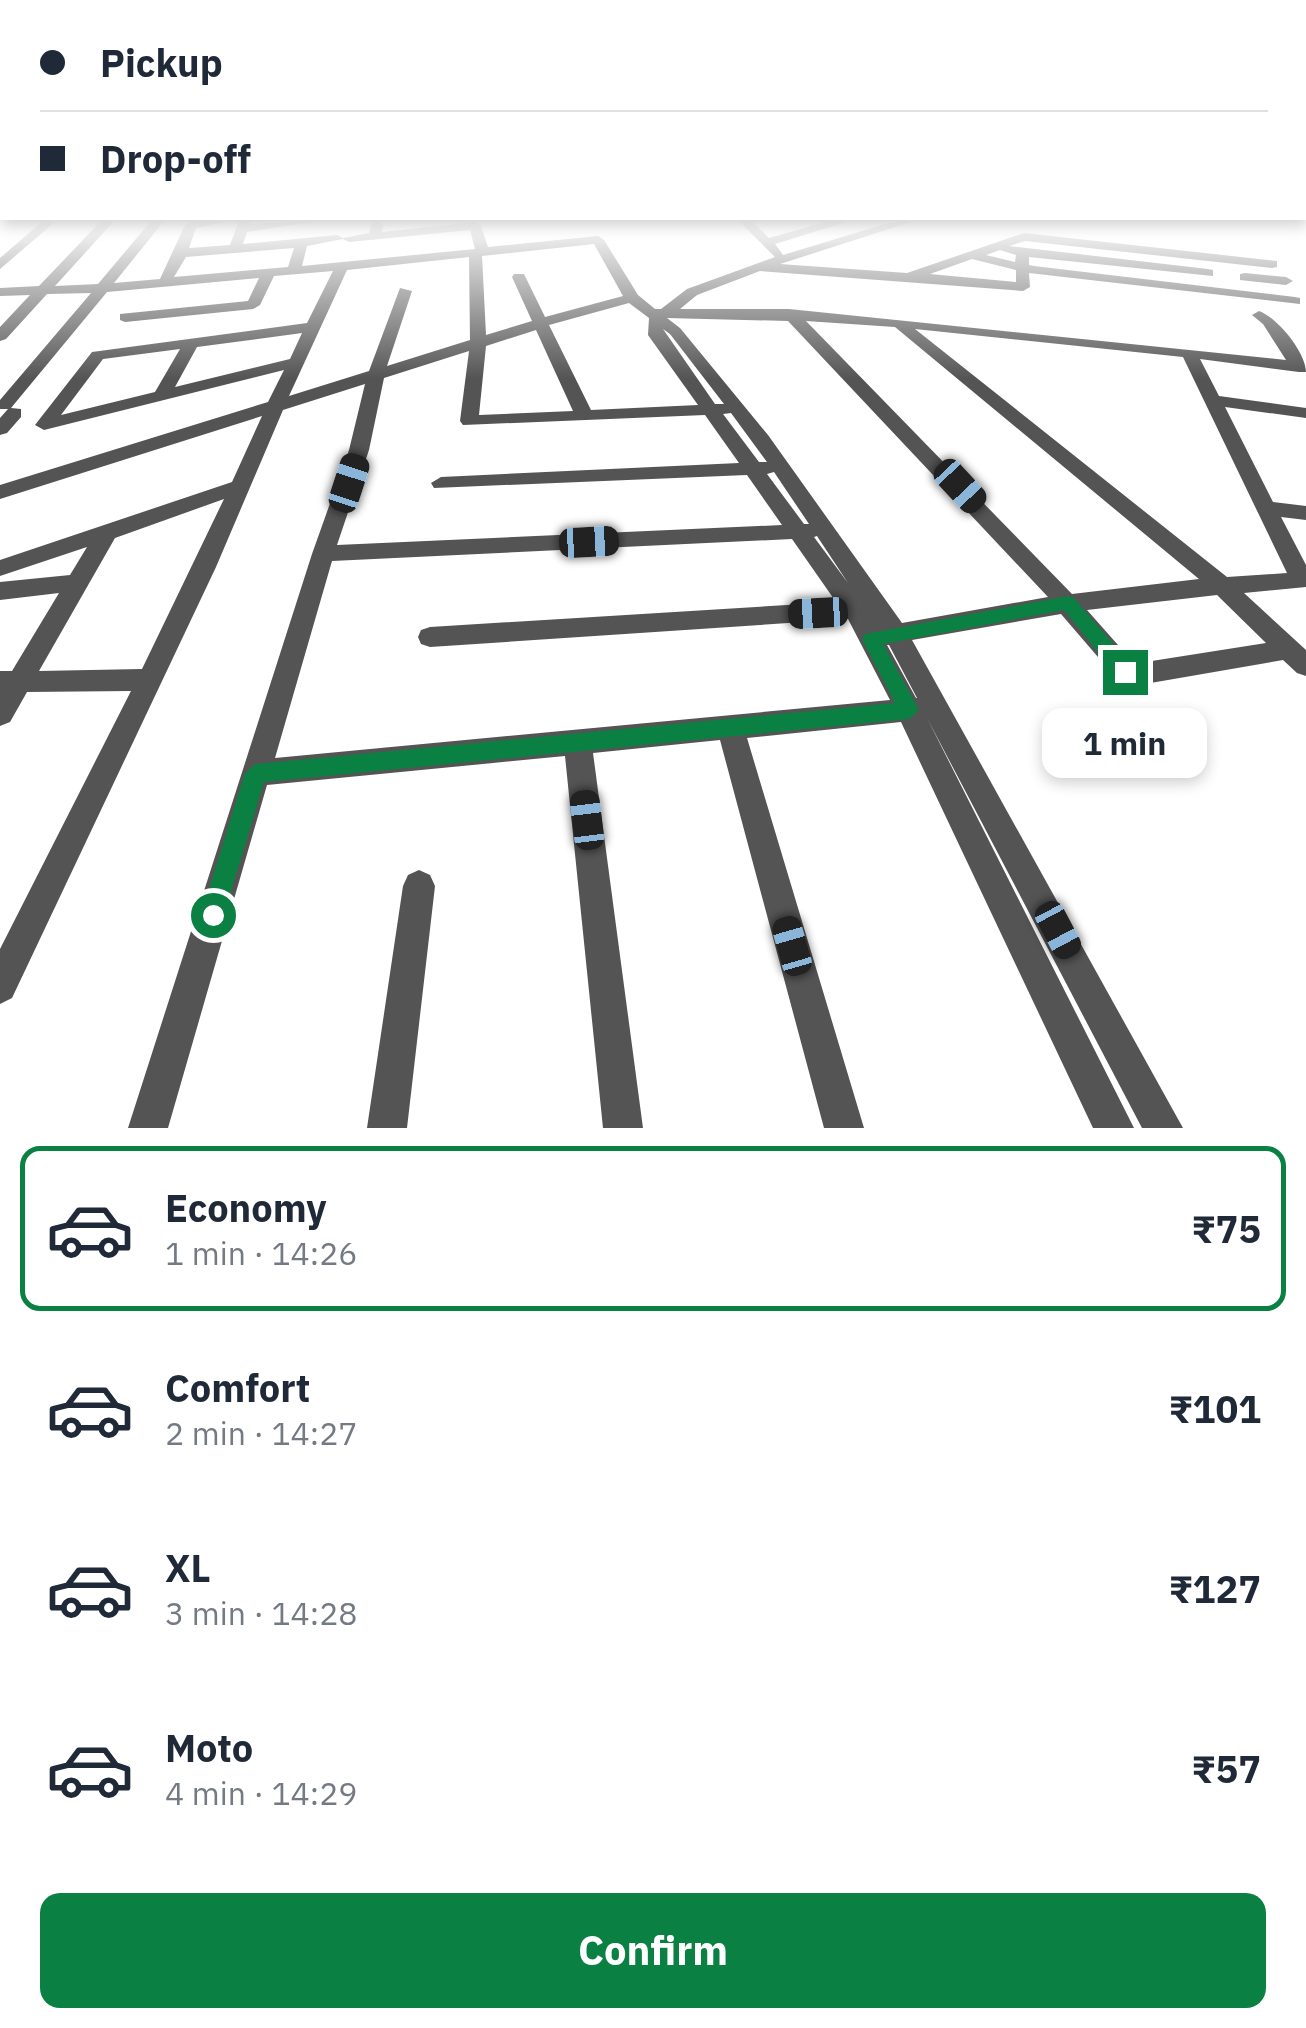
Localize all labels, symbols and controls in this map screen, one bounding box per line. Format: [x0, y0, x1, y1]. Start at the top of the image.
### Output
text: Pickup [100, 38, 223, 87]
text: Drop-off [100, 134, 251, 183]
car [325, 450, 373, 516]
car [929, 454, 991, 518]
car [558, 525, 620, 559]
car [787, 596, 849, 630]
route end [1103, 650, 1148, 695]
callout: 1 min [1042, 707, 1208, 777]
text: 1 min [1083, 722, 1166, 764]
car [568, 788, 606, 852]
route start [191, 893, 236, 938]
car [1031, 896, 1085, 964]
car [769, 913, 815, 979]
text: Economy [165, 1183, 327, 1232]
icon: car [45, 1184, 135, 1274]
text: ₹75 [1191, 1204, 1261, 1253]
text: 1 min · 14:26 [165, 1232, 358, 1274]
text: Comfort [165, 1363, 310, 1412]
icon: car [45, 1364, 135, 1454]
text: ₹101 [1169, 1384, 1261, 1433]
text: 2 min · 14:27 [165, 1412, 358, 1454]
text: XL [165, 1543, 211, 1592]
icon: car [45, 1544, 135, 1634]
text: ₹127 [1169, 1564, 1261, 1613]
text: 3 min · 14:28 [165, 1592, 358, 1634]
text: Moto [165, 1723, 253, 1772]
icon: car [45, 1724, 135, 1814]
text: ₹57 [1191, 1744, 1261, 1793]
text: 4 min · 14:29 [165, 1772, 358, 1814]
button: Confirm [40, 1893, 1266, 2008]

